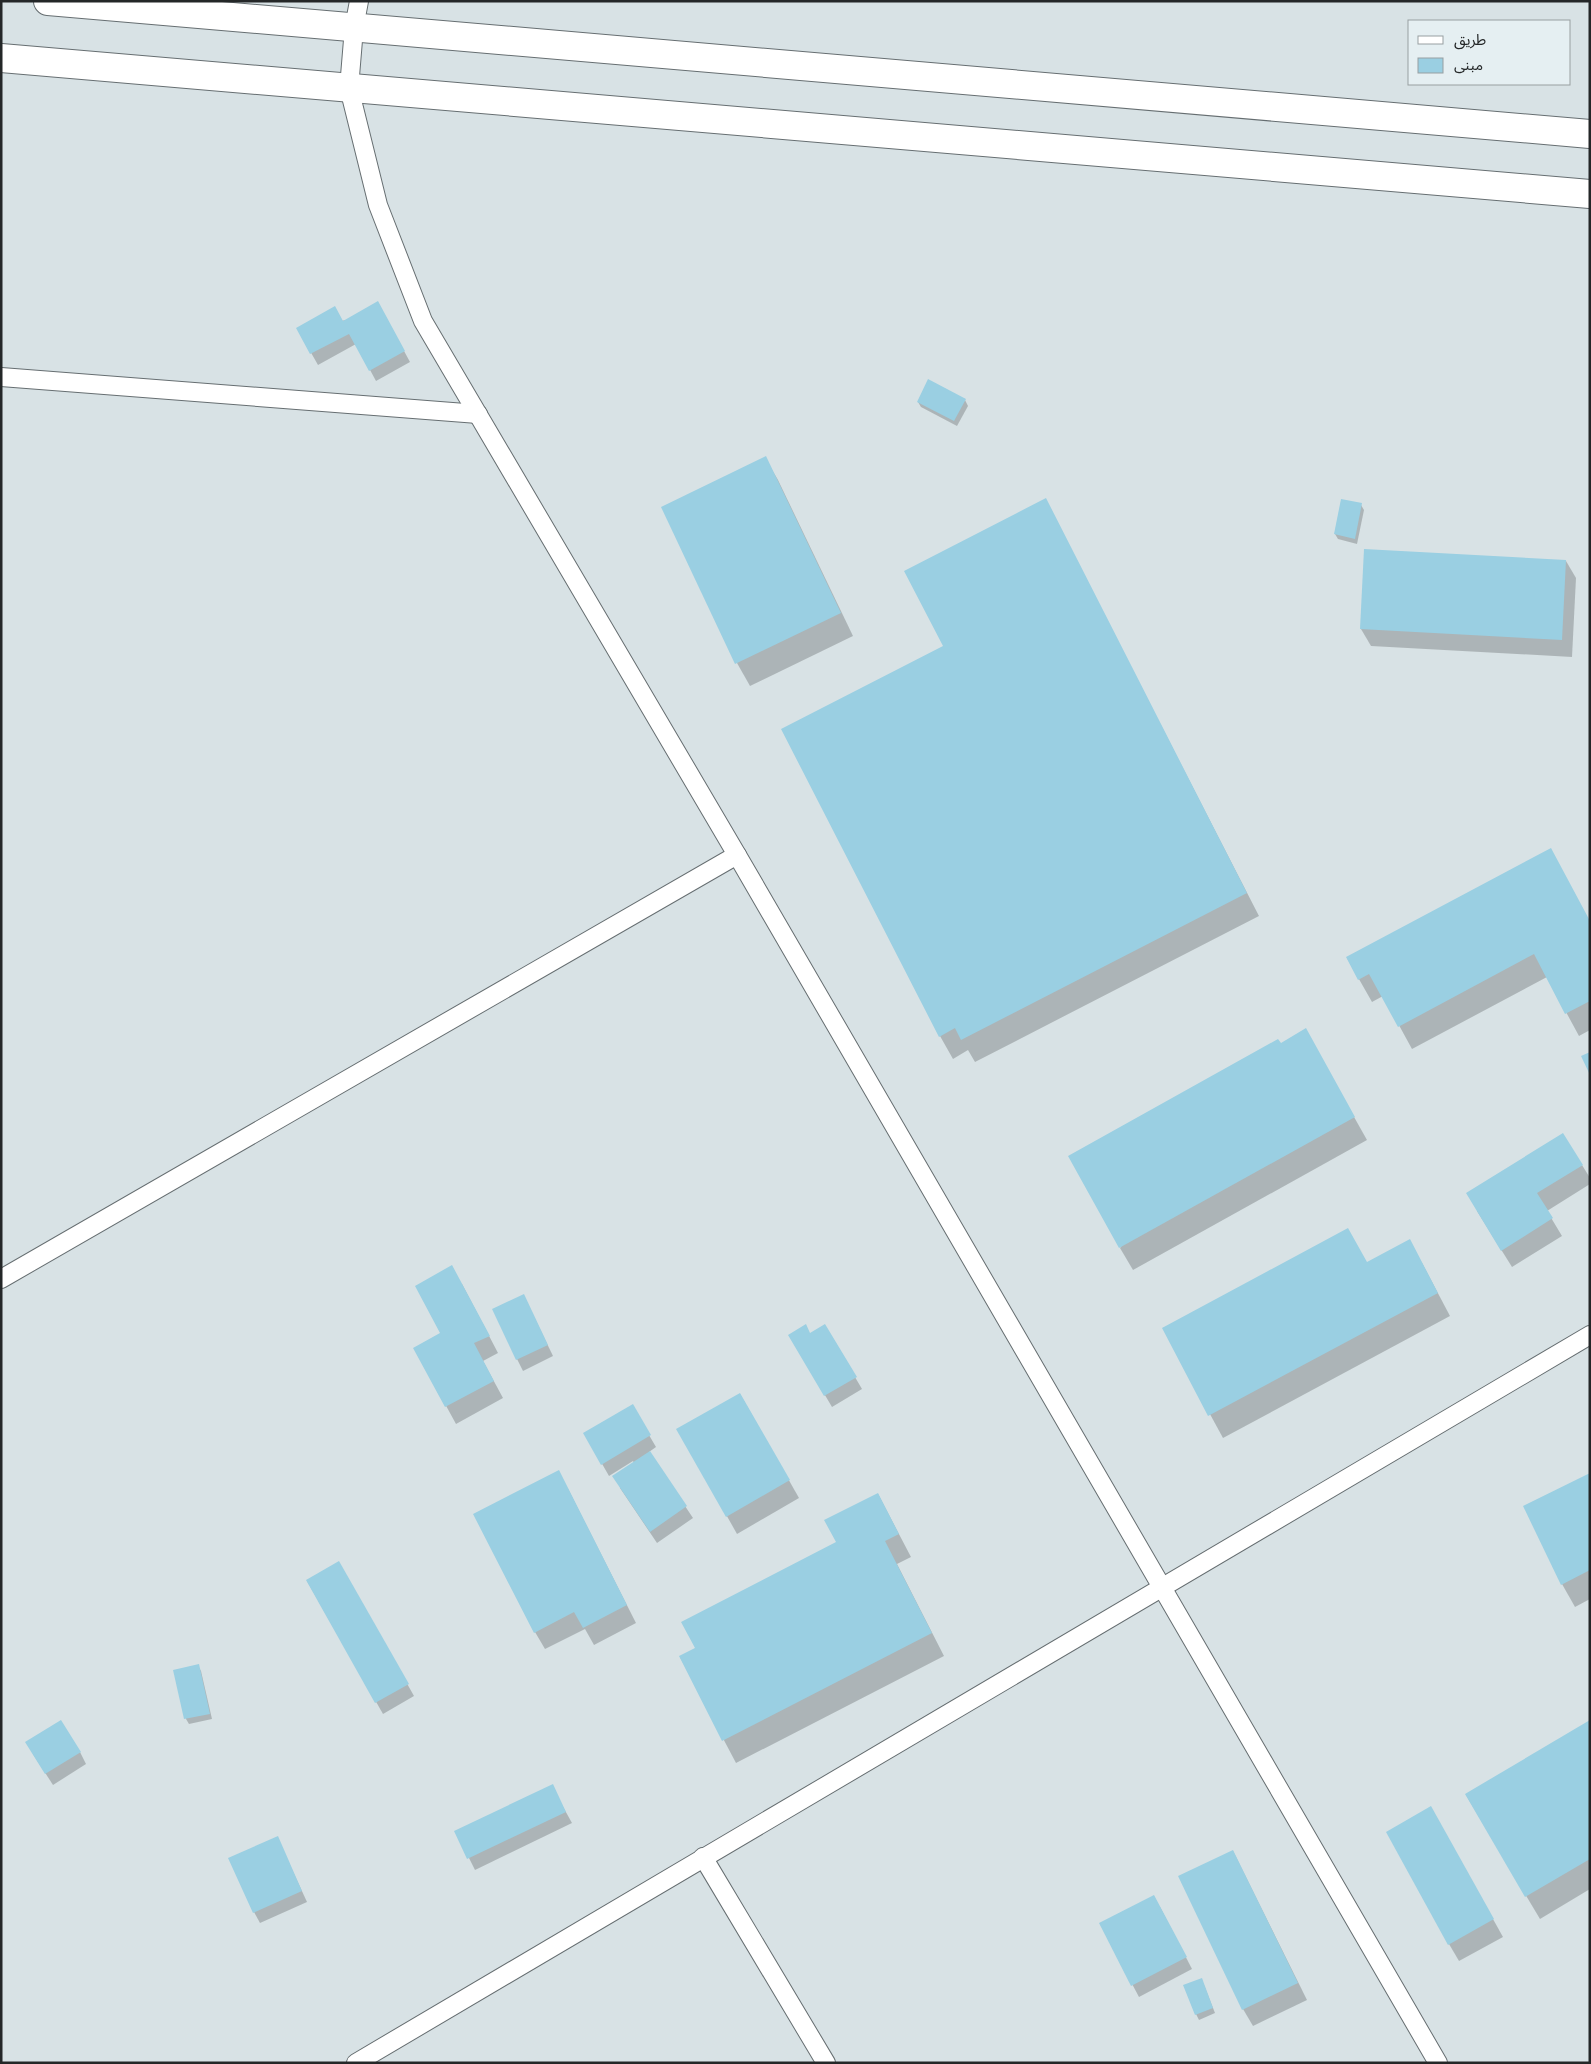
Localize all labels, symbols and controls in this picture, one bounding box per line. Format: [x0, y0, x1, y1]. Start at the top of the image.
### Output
legend [1408, 20, 1571, 85]
text: طريق [1454, 31, 1486, 50]
text: مبنى [1454, 56, 1483, 74]

